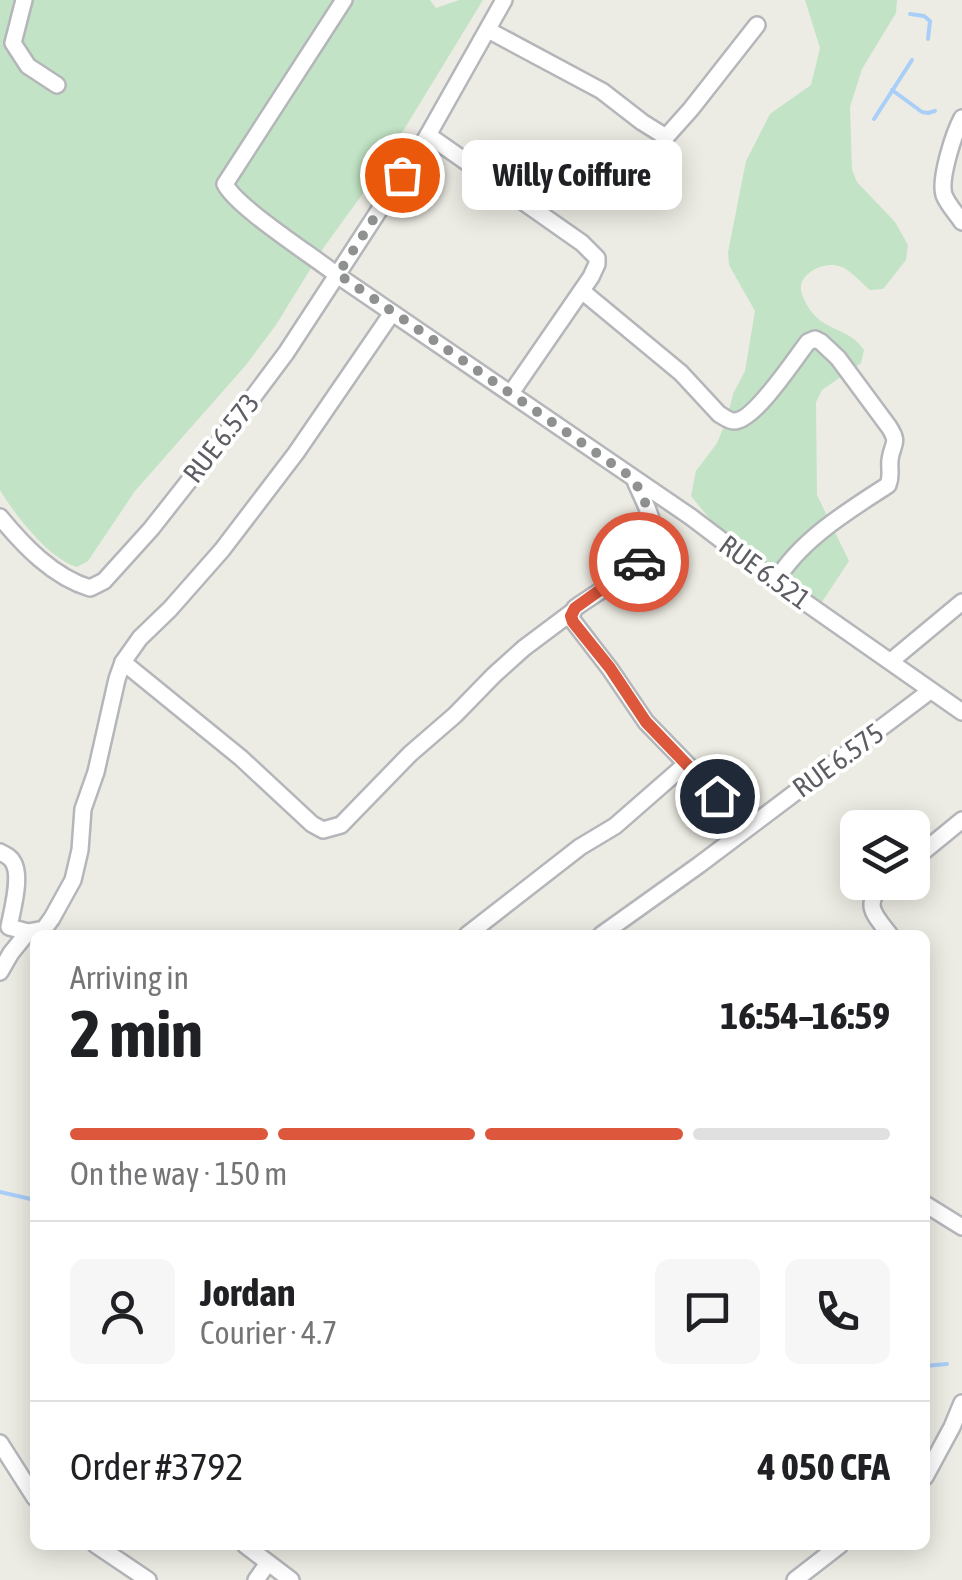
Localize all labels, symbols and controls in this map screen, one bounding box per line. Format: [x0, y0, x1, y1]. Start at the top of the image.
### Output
pin [360, 133, 445, 218]
callout: Willy Coiffure [462, 140, 682, 210]
icon: bag [375, 148, 430, 203]
text: Willy Coiffure [493, 156, 651, 193]
street label: RUE 6.573 [176, 387, 266, 489]
courier [589, 512, 689, 612]
street label: RUE 6.521 [714, 529, 816, 615]
icon: car [612, 535, 667, 590]
street label: RUE 6.575 [787, 717, 889, 803]
pin [675, 754, 760, 839]
icon: home [690, 769, 745, 824]
map controls [840, 810, 930, 900]
button: layers [840, 810, 930, 900]
text: Arriving in [70, 959, 189, 996]
text: 16:54–16:59 [720, 994, 890, 1037]
text: 2 min [70, 996, 203, 1071]
text: On the way · 150 m [70, 1155, 287, 1192]
button: person [70, 1259, 175, 1364]
button: chat [655, 1259, 760, 1364]
button: phone [785, 1259, 890, 1364]
text: Jordan [200, 1271, 295, 1314]
text: Courier · 4.7 [200, 1314, 337, 1351]
text: Order #3792 [70, 1445, 243, 1488]
text: 4 050 CFA [758, 1445, 890, 1488]

